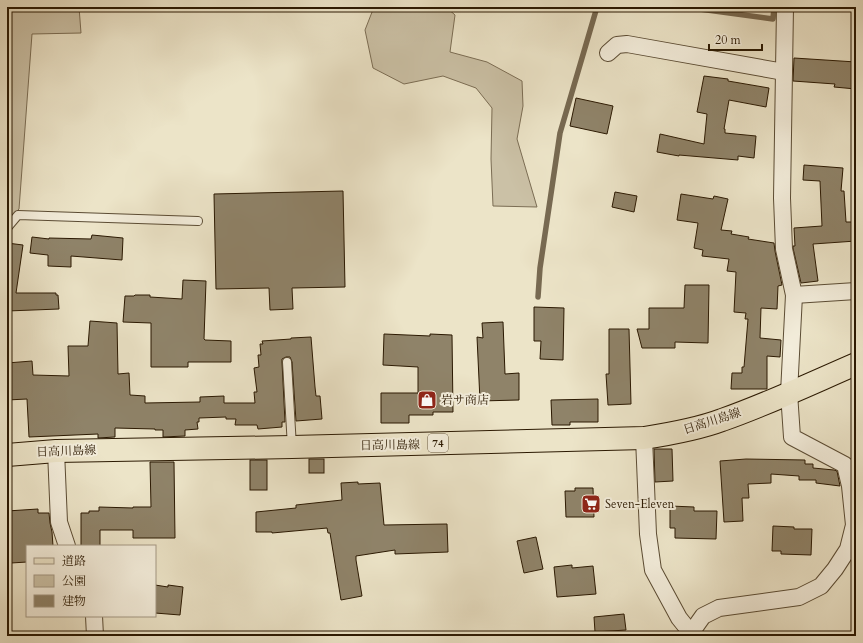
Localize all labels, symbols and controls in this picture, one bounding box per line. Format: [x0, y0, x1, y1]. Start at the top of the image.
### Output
scale bar [709, 26, 762, 52]
text: 20 m [715, 32, 742, 48]
shop icon: 岩サ商店 [416, 389, 438, 411]
place label: 岩サ商店 [441, 392, 489, 408]
street label: 日高川島線 [681, 404, 743, 438]
road number: 74 [428, 434, 448, 452]
street label: 日高川島線 [360, 436, 420, 454]
street label: 日高川島線 [36, 442, 96, 460]
supermarket icon: Seven-Eleven [580, 493, 602, 515]
place label: Seven-Eleven [605, 496, 675, 512]
legend [26, 545, 156, 617]
text: 道路 [62, 553, 86, 569]
text: 公園 [62, 573, 86, 589]
text: 建物 [62, 593, 86, 609]

